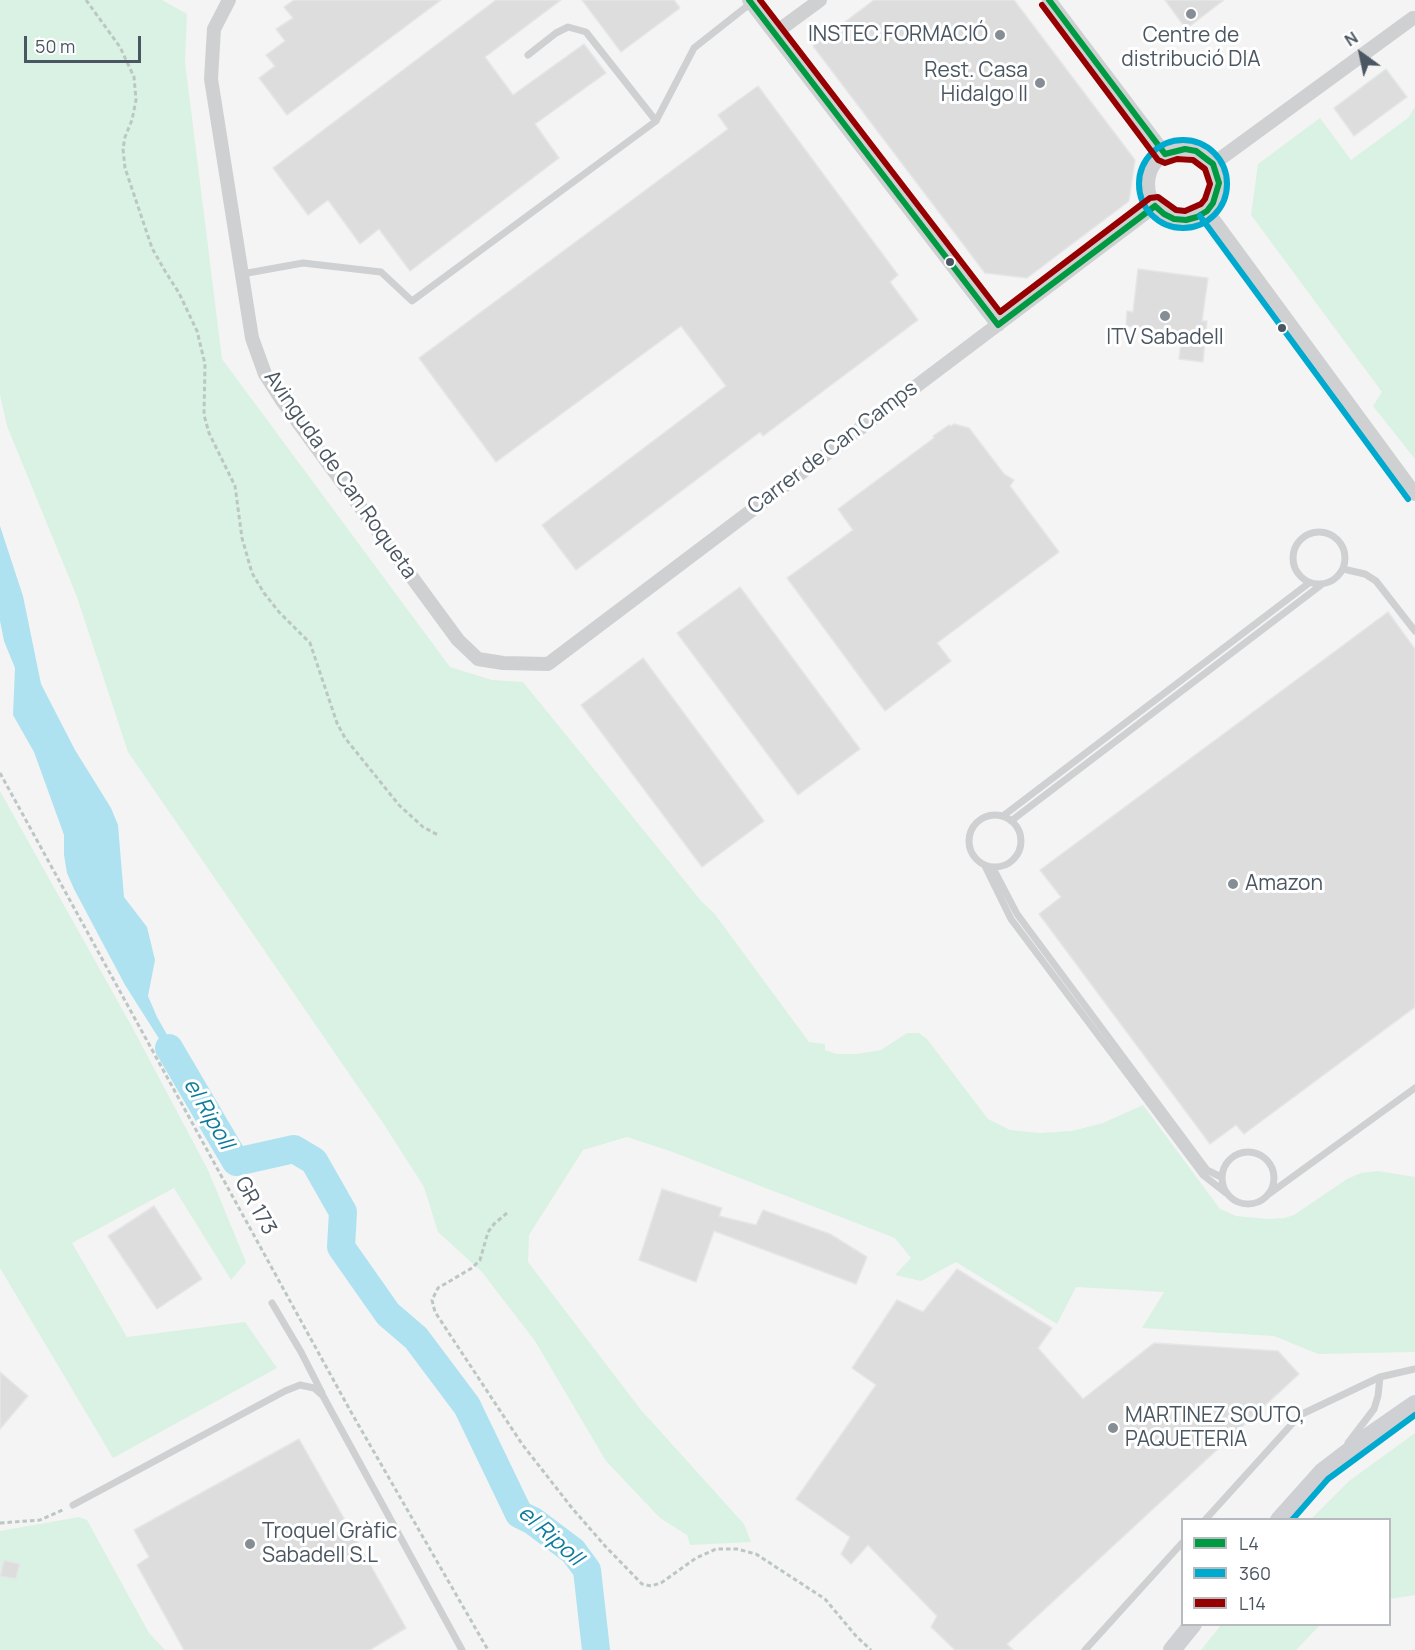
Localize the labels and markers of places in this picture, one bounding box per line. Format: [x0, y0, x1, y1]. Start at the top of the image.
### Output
marker: Centre de distribució DIA [1184, 7, 1198, 21]
place label: INSTEC FORMACIÓ [808, 22, 988, 48]
place label: Centre de distribució DIA [1121, 23, 1261, 73]
marker: INSTEC FORMACIÓ [993, 28, 1007, 42]
place label: Rest. Casa Hidalgo II [924, 58, 1028, 108]
marker: Rest. Casa Hidalgo II [1033, 76, 1047, 90]
unlabelled marker [944, 256, 956, 268]
marker: ITV Sabadell [1158, 309, 1172, 323]
unlabelled marker [1276, 322, 1288, 334]
place label: ITV Sabadell [1106, 325, 1224, 351]
place label: Amazon [1245, 871, 1323, 897]
marker: Amazon [1226, 877, 1240, 891]
place label: MARTINEZ SOUTO, PAQUETERIA [1125, 1403, 1305, 1453]
marker: MARTINEZ SOUTO, PAQUETERIA [1106, 1421, 1120, 1435]
place label: Troquel Gràfic Sabadell S.L [262, 1519, 397, 1569]
marker: Troquel Gràfic Sabadell S.L [243, 1537, 257, 1551]

